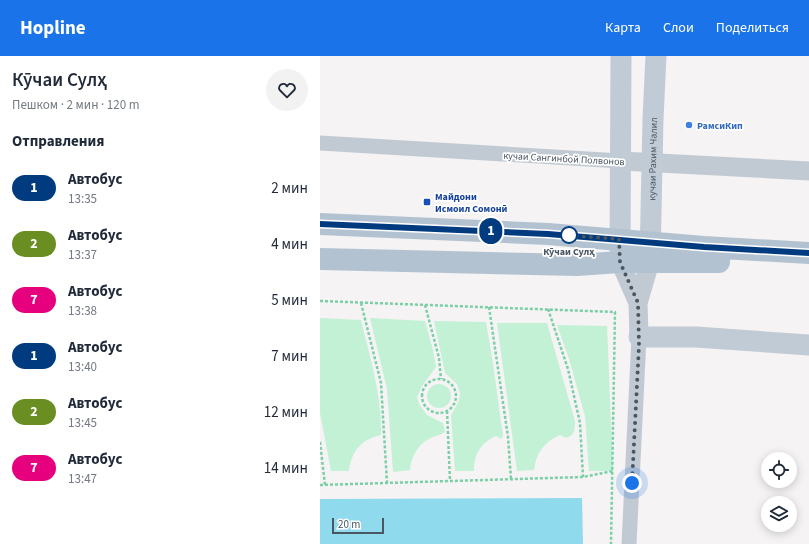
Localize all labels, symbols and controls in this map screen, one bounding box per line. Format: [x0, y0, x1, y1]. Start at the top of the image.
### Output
text: Hopline [20, 15, 86, 42]
text: Карта [605, 18, 641, 38]
text: Слои [663, 18, 694, 38]
text: Поделиться [716, 18, 789, 38]
text: Кӯчаи Сулҳ [12, 67, 107, 94]
button: heart [266, 69, 308, 111]
text: Пешком · 2 мин · 120 m [12, 96, 140, 114]
street label: кучаи Рахим Чалил [645, 117, 661, 201]
place label: РамсиКип [697, 119, 743, 133]
marker: РамсиКип [684, 120, 694, 130]
text: Отправления [12, 131, 105, 152]
street label: кучаи Сангинбой Полвонов [503, 149, 625, 169]
text: Автобус [68, 169, 122, 190]
text: 1 [30, 178, 38, 198]
text: 2 мин [271, 178, 308, 199]
text: 13:35 [68, 190, 97, 208]
place label: Майдони Исмоил Сомонӣ [435, 190, 507, 216]
marker: Майдони Исмоил Сомонӣ [422, 197, 432, 207]
line badge: 1 [478, 218, 504, 244]
text: 1 [487, 221, 495, 241]
text: Автобус [68, 225, 122, 246]
marker: Кӯчаи Сулҳ [560, 226, 578, 244]
text: 2 [30, 234, 38, 254]
text: 4 мин [271, 234, 308, 255]
place label: Кӯчаи Сулҳ [543, 245, 595, 259]
text: 13:37 [68, 246, 97, 264]
text: Автобус [68, 281, 122, 302]
text: 7 [30, 290, 38, 310]
text: 5 мин [271, 290, 308, 311]
text: 13:38 [68, 302, 97, 320]
text: Автобус [68, 337, 122, 358]
text: 1 [30, 346, 38, 366]
text: 7 мин [271, 346, 308, 367]
text: 13:40 [68, 358, 97, 376]
text: Автобус [68, 393, 122, 414]
text: 2 [30, 402, 38, 422]
text: 12 мин [264, 402, 308, 423]
text: 13:45 [68, 414, 97, 432]
text: Автобус [68, 449, 122, 470]
map controls [761, 452, 797, 532]
button: locate [761, 452, 797, 488]
text: 7 [30, 458, 38, 478]
text: 14 мин [264, 458, 308, 479]
text: 13:47 [68, 470, 97, 488]
your location [622, 473, 642, 493]
button: layers [761, 496, 797, 532]
scale bar [332, 516, 384, 535]
text: 20 m [338, 517, 360, 532]

